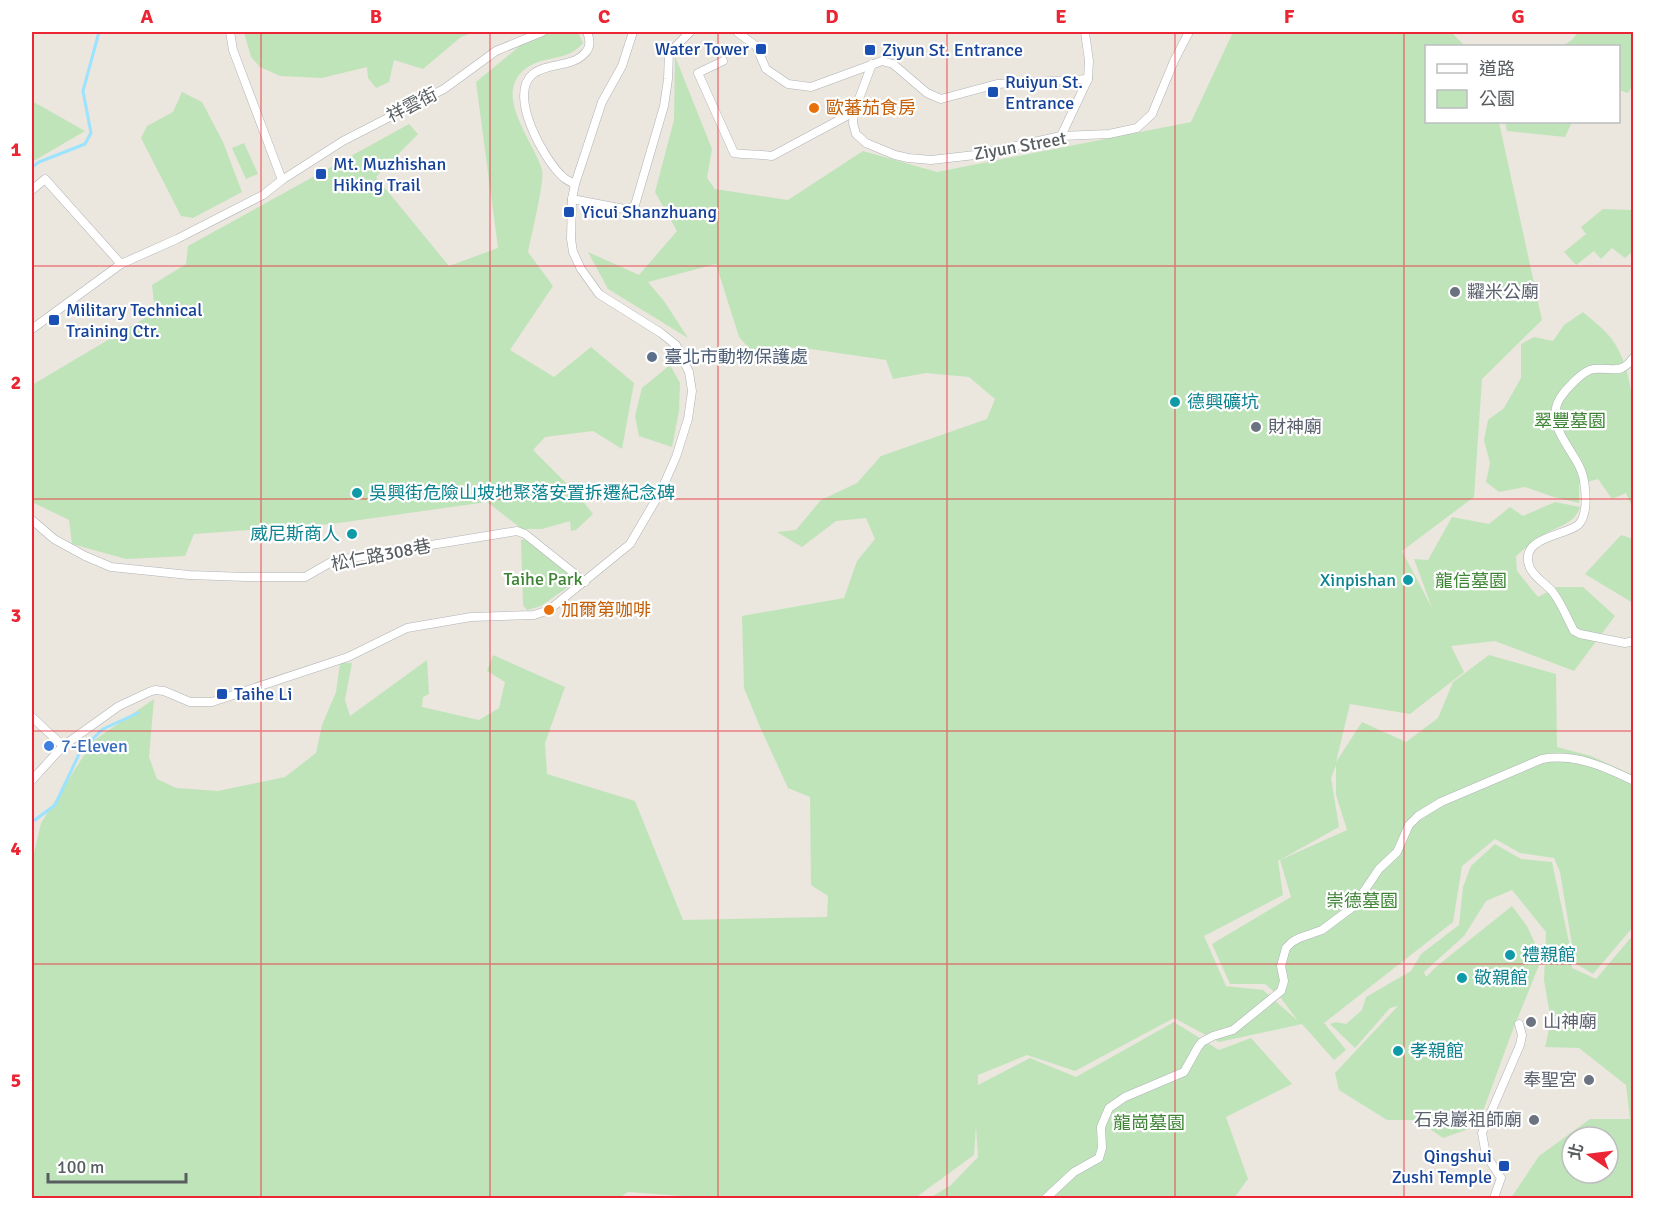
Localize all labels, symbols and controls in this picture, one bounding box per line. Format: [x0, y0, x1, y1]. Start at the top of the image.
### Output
text: A [141, 4, 154, 29]
text: B [370, 4, 382, 29]
text: C [598, 4, 610, 29]
text: D [825, 4, 839, 29]
text: E [1055, 4, 1067, 29]
text: F [1284, 4, 1295, 29]
text: G [1511, 4, 1525, 29]
place label: Water Tower [655, 38, 749, 60]
place label: Ziyun St. Entrance [882, 39, 1023, 61]
marker: Water Tower [754, 42, 768, 56]
marker: Ziyun St. Entrance [863, 43, 877, 57]
legend [1425, 45, 1620, 123]
text: 道路 [1479, 58, 1515, 80]
place label: Ruiyun St. Entrance [1005, 71, 1083, 114]
street label: 祥雲街 [383, 83, 441, 127]
marker: Ruiyun St. Entrance [986, 85, 1000, 99]
text: 公園 [1479, 88, 1515, 110]
place label: 歐蕃茄食房 [826, 97, 916, 119]
marker: 歐蕃茄食房 [807, 101, 821, 115]
street label: Ziyun Street [972, 127, 1068, 165]
text: 1 [11, 137, 22, 162]
place label: Mt. Muzhishan Hiking Trail [333, 153, 446, 196]
marker: Mt. Muzhishan Hiking Trail [314, 167, 328, 181]
place label: Yicui Shanzhuang [581, 201, 717, 223]
marker: Yicui Shanzhuang [562, 205, 576, 219]
place label: 糶米公廟 [1467, 281, 1539, 303]
marker: 糶米公廟 [1448, 285, 1462, 299]
place label: Military Technical Training Ctr. [66, 299, 203, 342]
marker: Military Technical Training Ctr. [47, 313, 61, 327]
place label: 臺北市動物保護處 [664, 346, 808, 368]
marker: 臺北市動物保護處 [645, 350, 659, 364]
text: 2 [11, 370, 21, 395]
place label: 德興礦坑 [1187, 391, 1259, 413]
marker: 德興礦坑 [1168, 395, 1182, 409]
park label: 翠豐墓園 [1534, 410, 1606, 432]
place label: 財神廟 [1268, 416, 1322, 438]
marker: 財神廟 [1249, 420, 1263, 434]
place label: 吳興街危險山坡地聚落安置拆遷紀念碑 [369, 482, 675, 504]
marker: 吳興街危險山坡地聚落安置拆遷紀念碑 [350, 486, 364, 500]
place label: 威尼斯商人 [250, 523, 340, 545]
marker: 威尼斯商人 [345, 527, 359, 541]
street label: 松仁路308巷 [329, 535, 433, 575]
park label: Taihe Park [504, 568, 582, 590]
place label: Xinpishan [1320, 569, 1396, 591]
park label: 龍信墓園 [1435, 570, 1507, 592]
marker: Xinpishan [1401, 573, 1415, 587]
place label: 加爾第咖啡 [561, 599, 651, 621]
text: 3 [11, 603, 21, 628]
marker: 加爾第咖啡 [542, 603, 556, 617]
place label: Taihe Li [234, 683, 292, 705]
marker: Taihe Li [215, 687, 229, 701]
place label: 7-Eleven [61, 735, 128, 757]
marker: 7-Eleven [42, 739, 56, 753]
text: 4 [11, 836, 22, 861]
park label: 崇德墓園 [1326, 890, 1398, 912]
place label: 禮親館 [1522, 944, 1576, 966]
marker: 禮親館 [1503, 948, 1517, 962]
place label: 敬親館 [1474, 967, 1528, 989]
marker: 敬親館 [1455, 971, 1469, 985]
place label: 山神廟 [1543, 1011, 1597, 1033]
marker: 山神廟 [1524, 1015, 1538, 1029]
place label: 孝親館 [1410, 1040, 1464, 1062]
marker: 孝親館 [1391, 1044, 1405, 1058]
text: 5 [11, 1068, 21, 1093]
place label: 奉聖宮 [1523, 1069, 1577, 1091]
marker: 奉聖宮 [1582, 1073, 1596, 1087]
place label: 石泉巖祖師廟 [1414, 1109, 1522, 1131]
park label: 龍崗墓園 [1113, 1112, 1185, 1134]
marker: 石泉巖祖師廟 [1527, 1113, 1541, 1127]
north arrow [1560, 1125, 1620, 1185]
text: 北 [1565, 1141, 1588, 1162]
place label: Qingshui Zushi Temple [1392, 1145, 1492, 1188]
scale bar [48, 1146, 186, 1184]
text: 100 m [57, 1156, 104, 1178]
marker: Qingshui Zushi Temple [1497, 1159, 1511, 1173]

